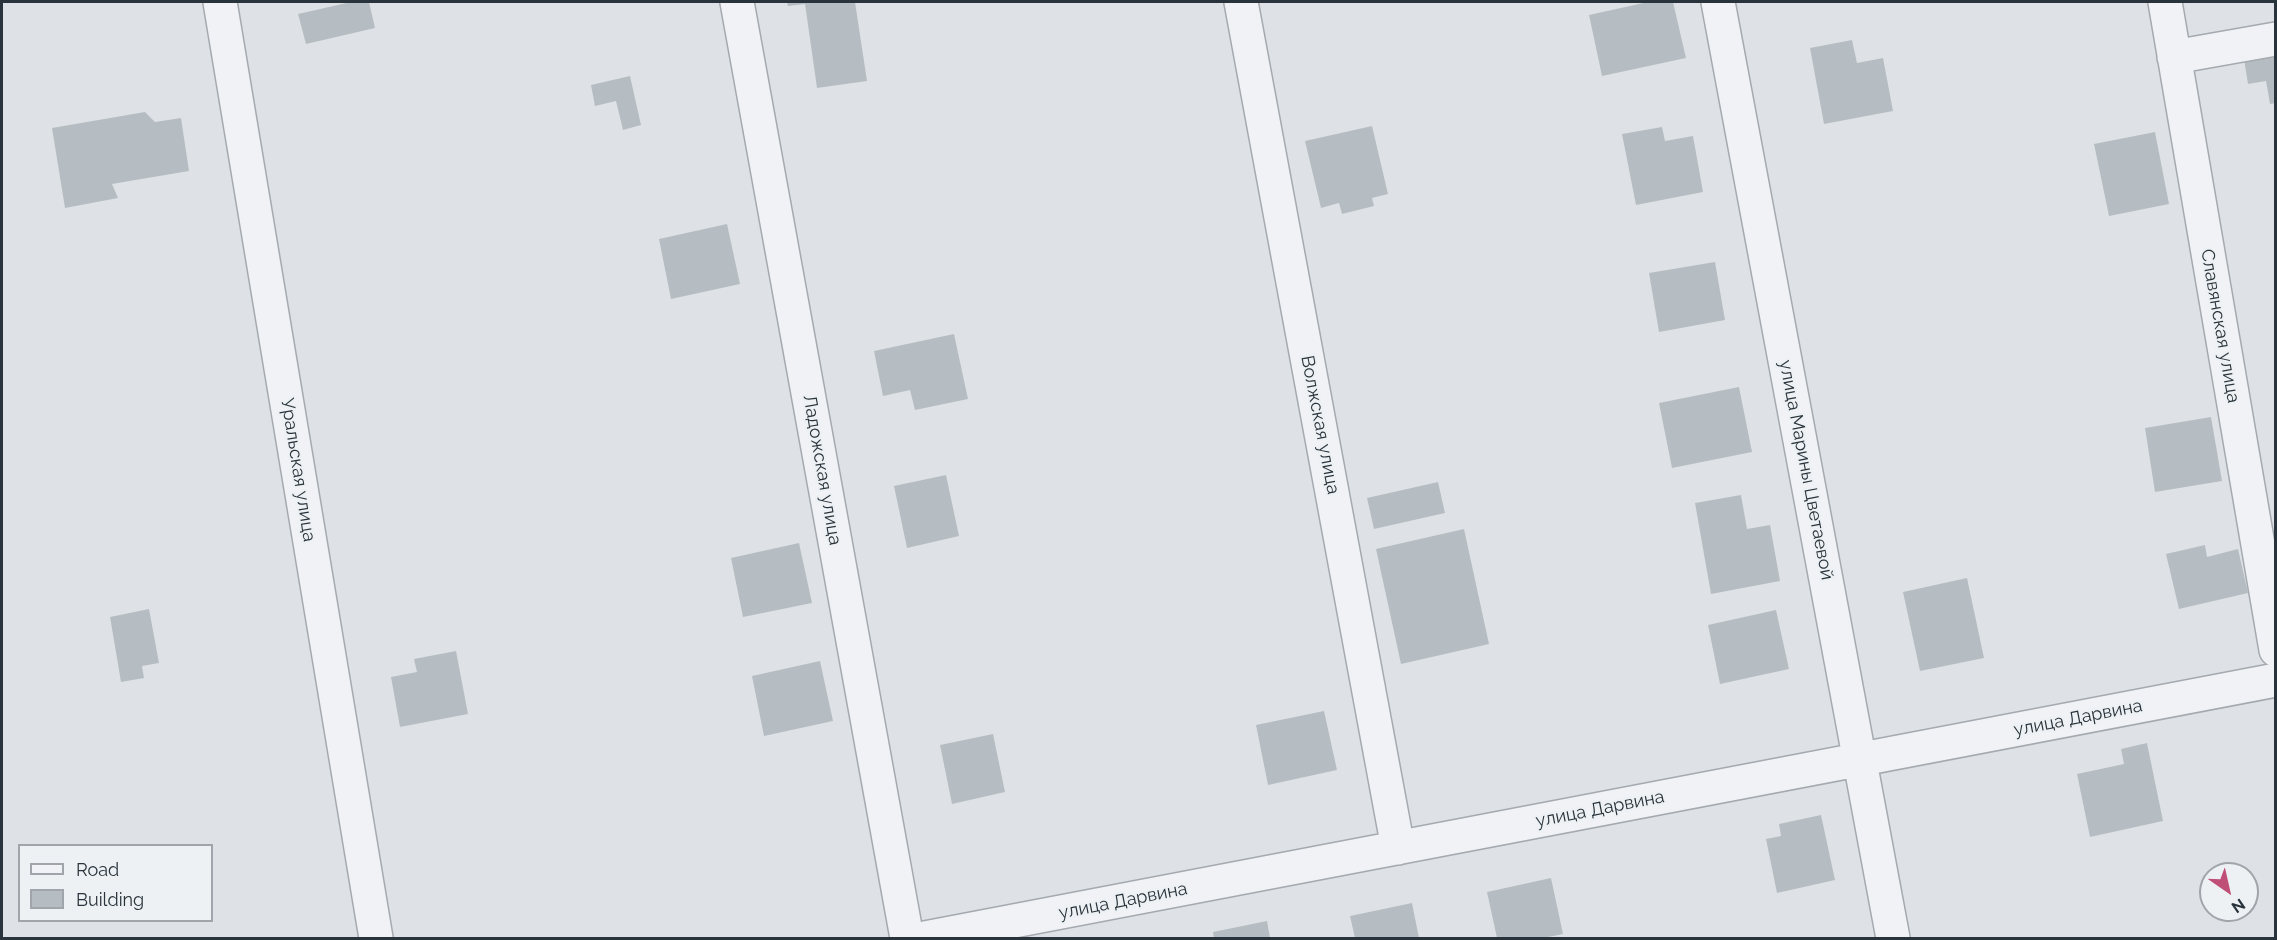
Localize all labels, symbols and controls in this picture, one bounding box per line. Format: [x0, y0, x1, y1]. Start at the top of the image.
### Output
street label: Славянская улица [2196, 247, 2244, 405]
street label: Волжская улица [1296, 354, 1344, 496]
street label: улица Марины Цветаевой [1774, 358, 1838, 582]
street label: Ладожская улица [798, 393, 846, 547]
street label: Уральская улица [276, 397, 320, 543]
street label: улица Дарвина [2012, 695, 2144, 741]
street label: улица Дарвина [1534, 786, 1666, 832]
legend [18, 844, 213, 922]
text: Road [76, 859, 119, 880]
north arrow [2199, 862, 2259, 922]
street label: улица Дарвина [1057, 878, 1189, 924]
text: Building [76, 889, 144, 910]
text: N [2228, 894, 2249, 917]

